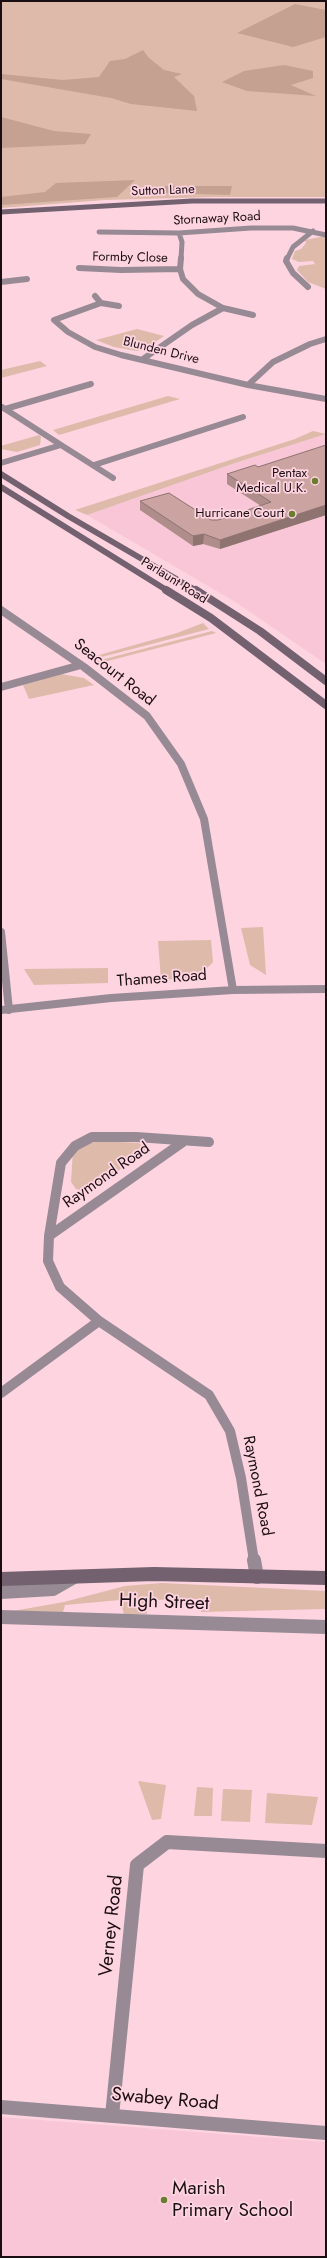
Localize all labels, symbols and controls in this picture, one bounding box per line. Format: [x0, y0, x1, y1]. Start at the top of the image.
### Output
street label: Sutton Lane [131, 182, 195, 200]
street label: Stornaway Road [173, 209, 261, 229]
street label: Formby Close [92, 250, 168, 266]
street label: Blunden Drive [121, 334, 201, 368]
place label: Pentax Medical U.K. [236, 466, 307, 497]
marker: Pentax Medical U.K. [310, 476, 320, 486]
place label: Hurricane Court [195, 506, 284, 522]
marker: Hurricane Court [287, 509, 297, 519]
street label: Parlaunt Road [138, 554, 210, 608]
street label: Seacourt Road [69, 635, 159, 711]
street label: Thames Road [116, 966, 208, 992]
street label: Raymond Road [60, 1139, 154, 1213]
street label: Raymond Road [238, 1434, 276, 1538]
street label: High Street [118, 1590, 210, 1616]
street label: Verney Road [95, 1874, 129, 1978]
street label: Swabey Road [110, 2084, 220, 2116]
place label: Marish Primary School [172, 2178, 293, 2222]
marker: Marish Primary School [159, 2195, 169, 2205]

